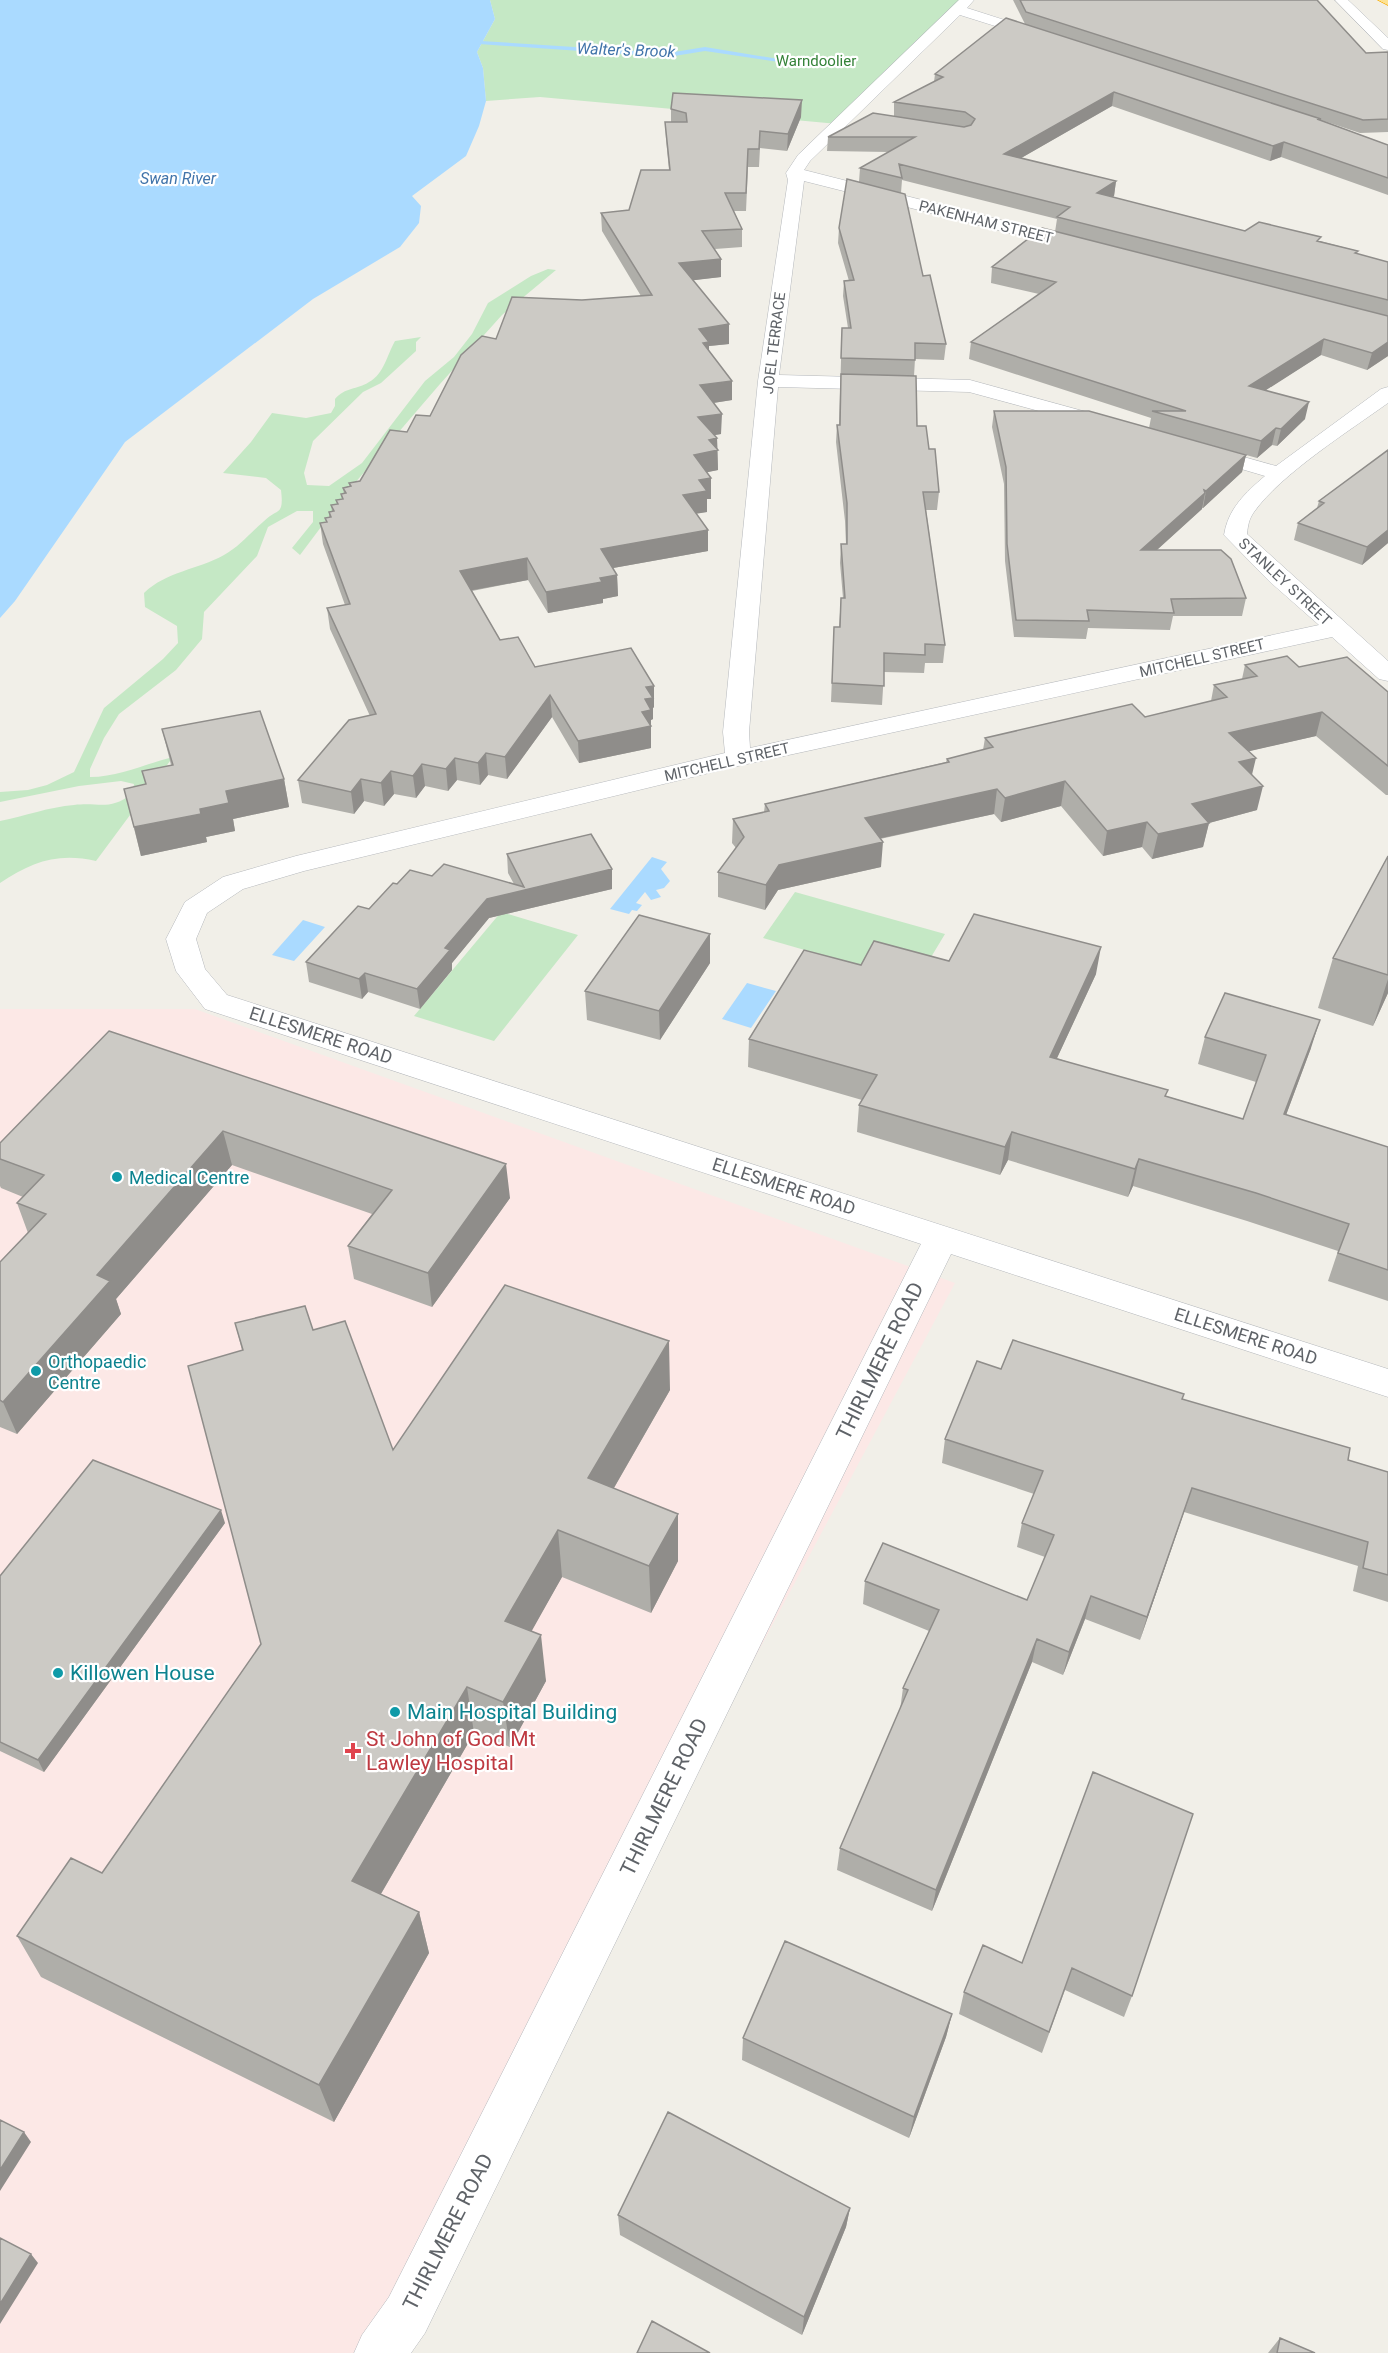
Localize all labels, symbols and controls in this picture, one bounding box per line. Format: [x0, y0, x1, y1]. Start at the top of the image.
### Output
water label: Walter's Brook [576, 39, 677, 61]
park label: Warndoolier [776, 52, 856, 70]
water label: Swan River [140, 169, 217, 188]
street label: PAKENHAM STREET [917, 197, 1055, 247]
street label: JOEL TERRACE [759, 291, 789, 395]
street label: STANLEY STREET [1235, 534, 1335, 630]
street label: MITCHELL STREET [1138, 635, 1266, 681]
street label: MITCHELL STREET [663, 739, 791, 785]
street label: ELLESMERE ROAD [247, 1002, 395, 1068]
street label: ELLESMERE ROAD [710, 1153, 858, 1219]
place label: Medical Centre [129, 1167, 249, 1188]
marker: Medical Centre [110, 1170, 124, 1184]
street label: THIRLMERE ROAD [831, 1278, 929, 1444]
street label: ELLESMERE ROAD [1172, 1303, 1320, 1369]
place label: Orthopaedic Centre [48, 1351, 146, 1393]
marker: Orthopaedic Centre [29, 1364, 43, 1378]
place label: Killowen House [70, 1661, 215, 1685]
marker: Killowen House [51, 1666, 65, 1680]
place label: Main Hospital Building [407, 1700, 617, 1724]
marker: Main Hospital Building [388, 1705, 402, 1719]
street label: THIRLMERE ROAD [615, 1714, 713, 1880]
place label: St John of God Mt Lawley Hospital [366, 1727, 536, 1775]
marker: St John of God Mt Lawley Hospital [344, 1742, 362, 1760]
street label: THIRLMERE ROAD [398, 2150, 498, 2314]

